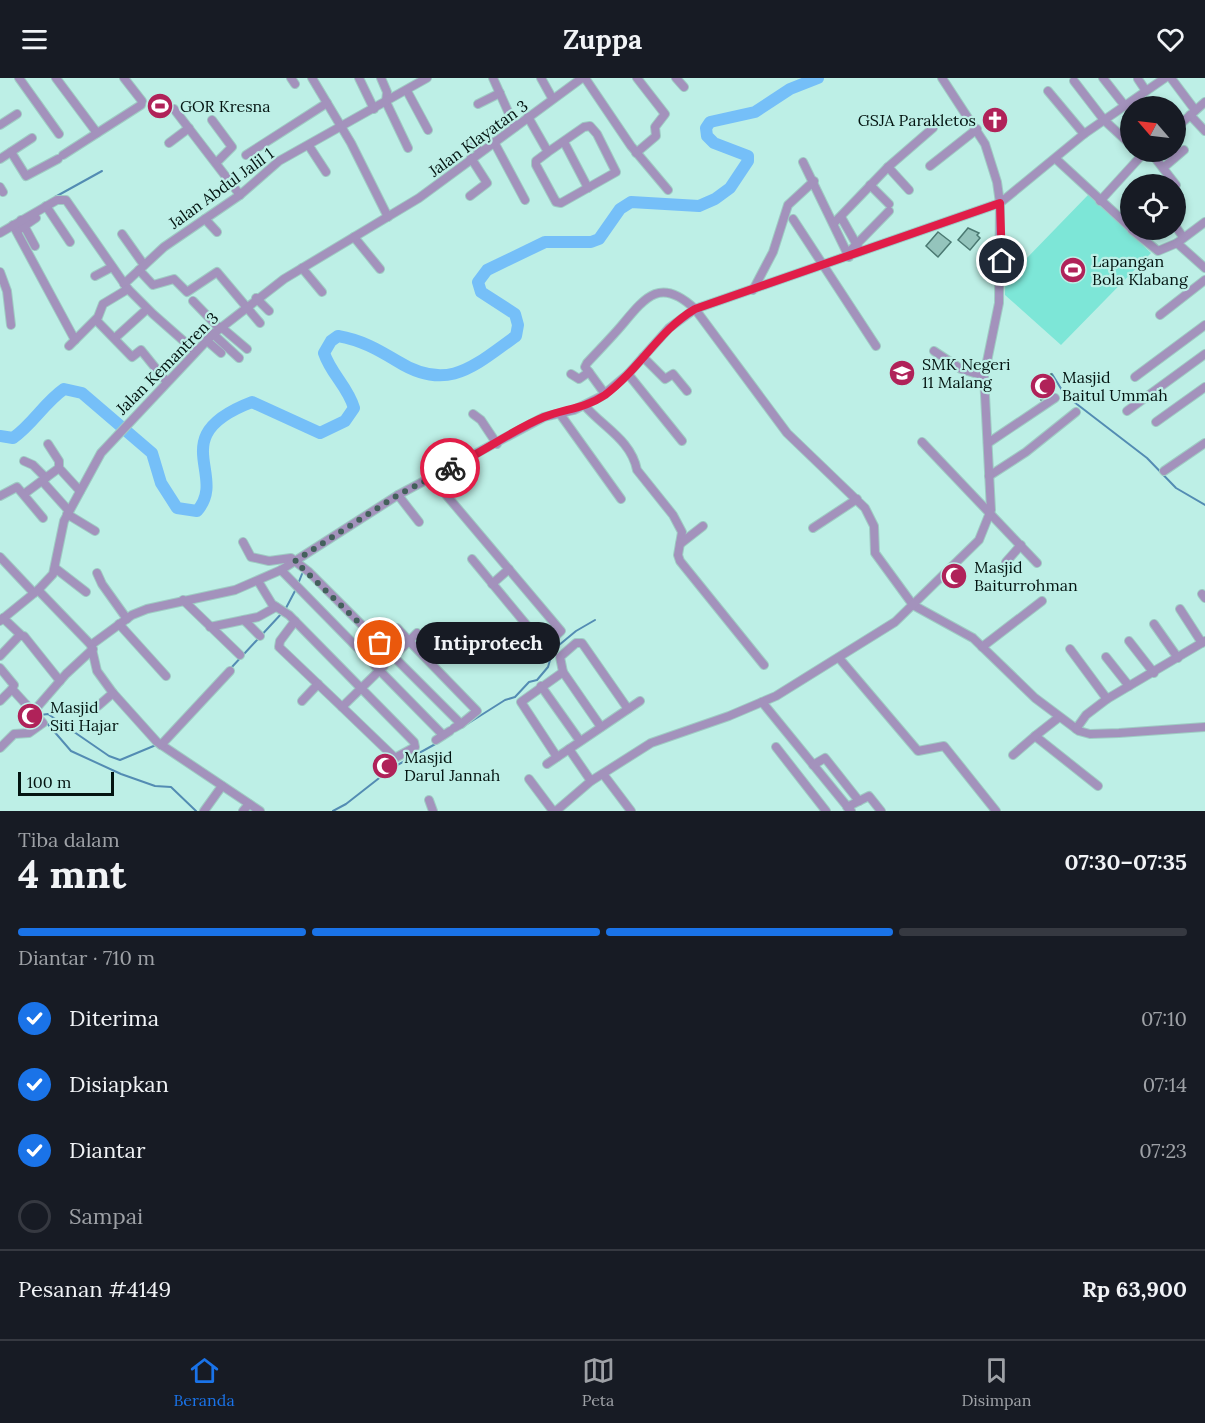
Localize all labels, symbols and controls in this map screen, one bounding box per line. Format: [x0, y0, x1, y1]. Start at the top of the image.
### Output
text: Zuppa [563, 22, 642, 56]
icon: menu [18, 23, 51, 56]
icon: heart [1154, 23, 1187, 56]
sports icon: GOR Kresna [145, 91, 175, 121]
street label: Jalan Klayatan 3 [424, 95, 532, 181]
place label: GOR Kresna [180, 96, 271, 116]
north arrow [1120, 96, 1186, 162]
map controls [1120, 96, 1186, 240]
church icon: GSJA Parakletos [980, 105, 1010, 135]
place label: GSJA Parakletos [858, 110, 976, 130]
street label: Jalan Abdul Jalil 1 [164, 143, 277, 233]
button: locate [1120, 174, 1186, 240]
pin [976, 235, 1027, 286]
icon: home [985, 244, 1018, 277]
place label: Lapangan Bola Klabang [1092, 251, 1189, 289]
sports icon: Lapangan Bola Klabang [1058, 255, 1088, 285]
street label: Jalan Kemantren 3 [111, 308, 222, 419]
place label: SMK Negeri 11 Malang [922, 354, 1010, 392]
school or university icon: SMK Negeri 11 Malang [887, 358, 917, 388]
place label: Masjid Baitul Ummah [1062, 367, 1168, 405]
mosque icon: Masjid Baitul Ummah [1028, 371, 1058, 401]
courier [420, 438, 480, 498]
icon: bike [434, 452, 467, 485]
place label: Masjid Baiturrohman [974, 557, 1078, 595]
mosque icon: Masjid Baiturrohman [939, 561, 969, 591]
pin [354, 617, 405, 668]
callout: Intiprotech [416, 622, 560, 664]
icon: bag [363, 626, 396, 659]
text: Intiprotech [433, 630, 543, 655]
place label: Masjid Siti Hajar [50, 697, 119, 735]
mosque icon: Masjid Siti Hajar [15, 701, 45, 731]
place label: Masjid Darul Jannah [404, 747, 501, 785]
mosque icon: Masjid Darul Jannah [370, 751, 400, 781]
scale bar [18, 769, 114, 796]
text: 100 m [27, 772, 71, 792]
text: Tiba dalam [18, 827, 120, 852]
text: 07:30–07:35 [1064, 848, 1187, 876]
text: 4 mnt [18, 849, 126, 899]
text: Diantar · 710 m [18, 945, 155, 970]
icon: check [18, 1002, 51, 1035]
text: Diterima [69, 1004, 159, 1032]
text: 07:10 [1141, 1006, 1187, 1031]
icon: check [18, 1068, 51, 1101]
text: Disiapkan [69, 1070, 169, 1098]
text: 07:14 [1143, 1072, 1187, 1097]
icon: check [18, 1134, 51, 1167]
text: Diantar [69, 1136, 145, 1164]
text: 07:23 [1139, 1138, 1187, 1163]
text: Sampai [69, 1202, 143, 1230]
text: Pesanan #4149 [18, 1275, 171, 1303]
text: Rp 63,900 [1082, 1275, 1187, 1303]
tab: Beranda [173, 1354, 235, 1410]
tab: Peta [582, 1354, 615, 1410]
tab: Disimpan [961, 1354, 1032, 1410]

